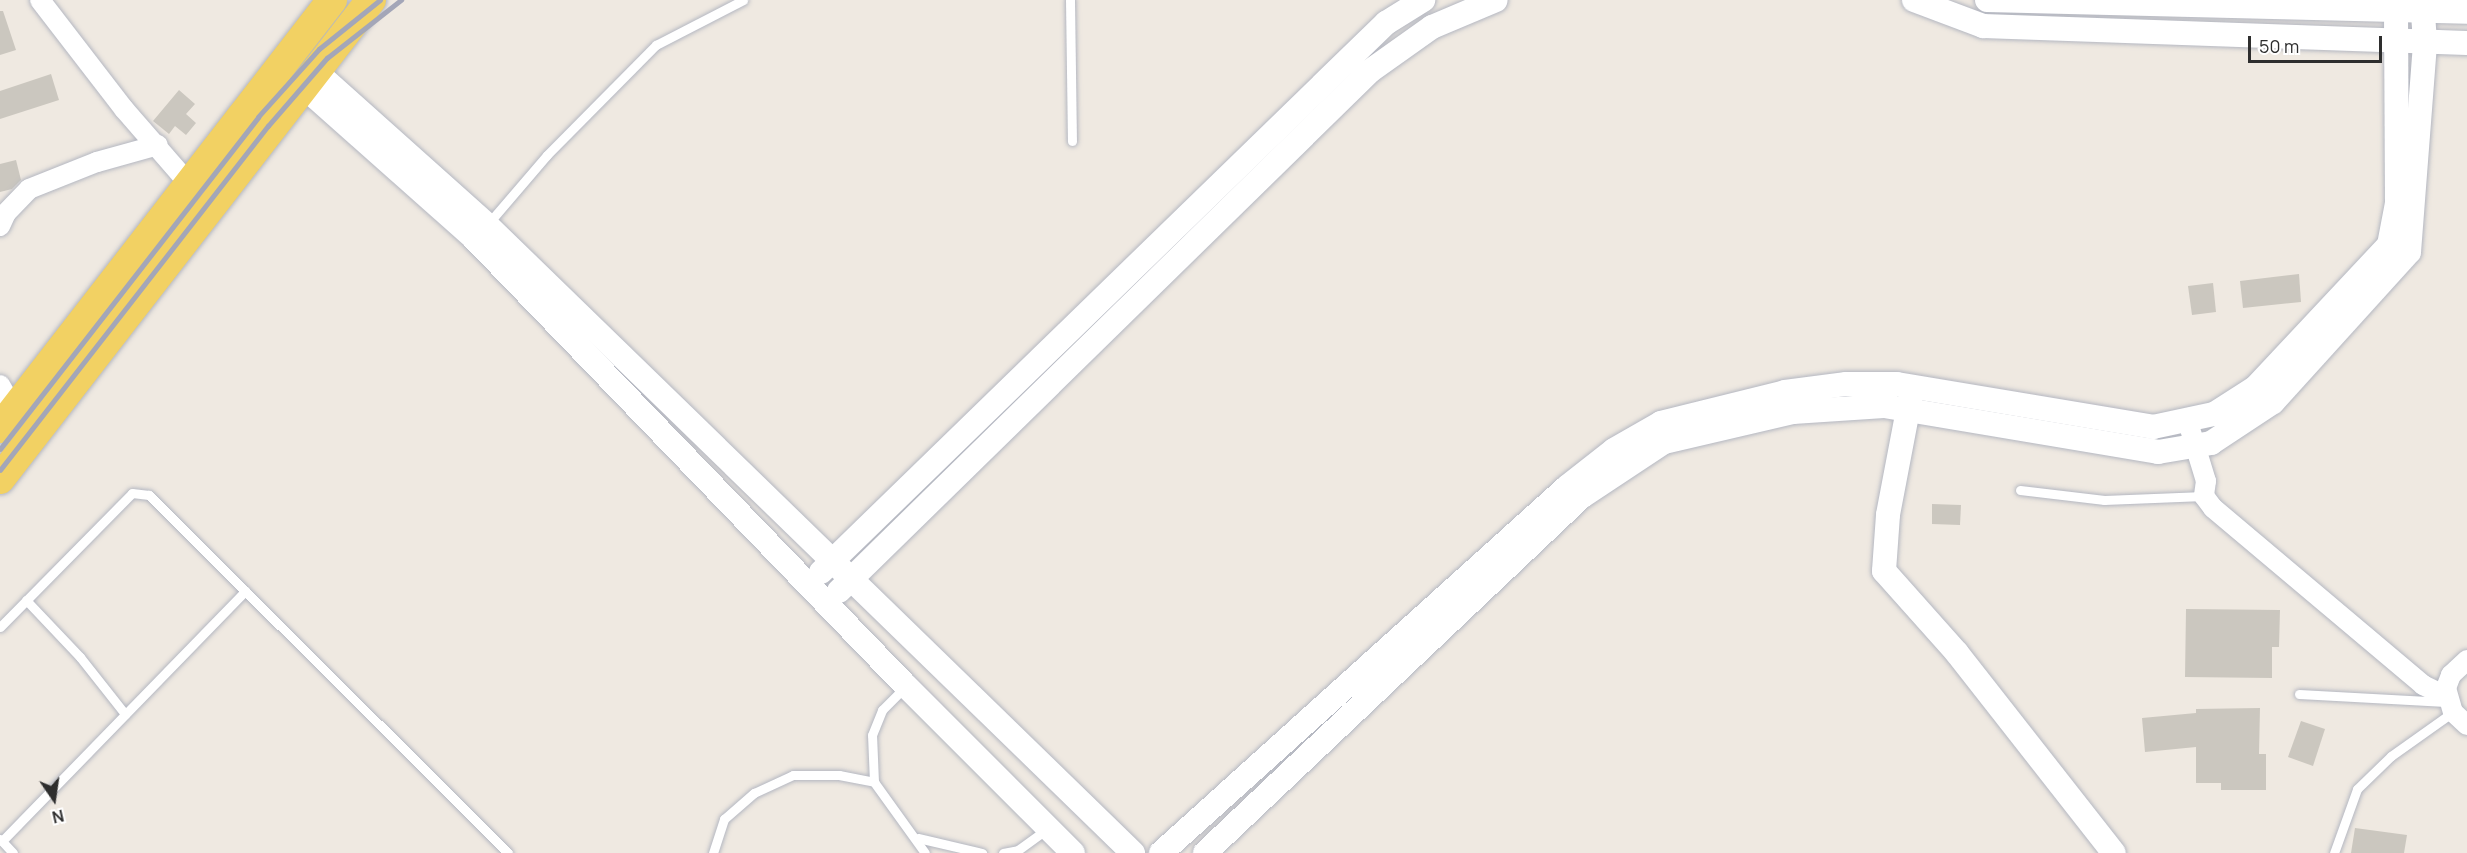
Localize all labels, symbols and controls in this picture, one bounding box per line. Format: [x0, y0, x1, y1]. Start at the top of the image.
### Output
scale bar [2251, 24, 2384, 62]
text: 50 m [2259, 34, 2299, 58]
north arrow [24, 769, 84, 829]
text: N [50, 805, 66, 829]

